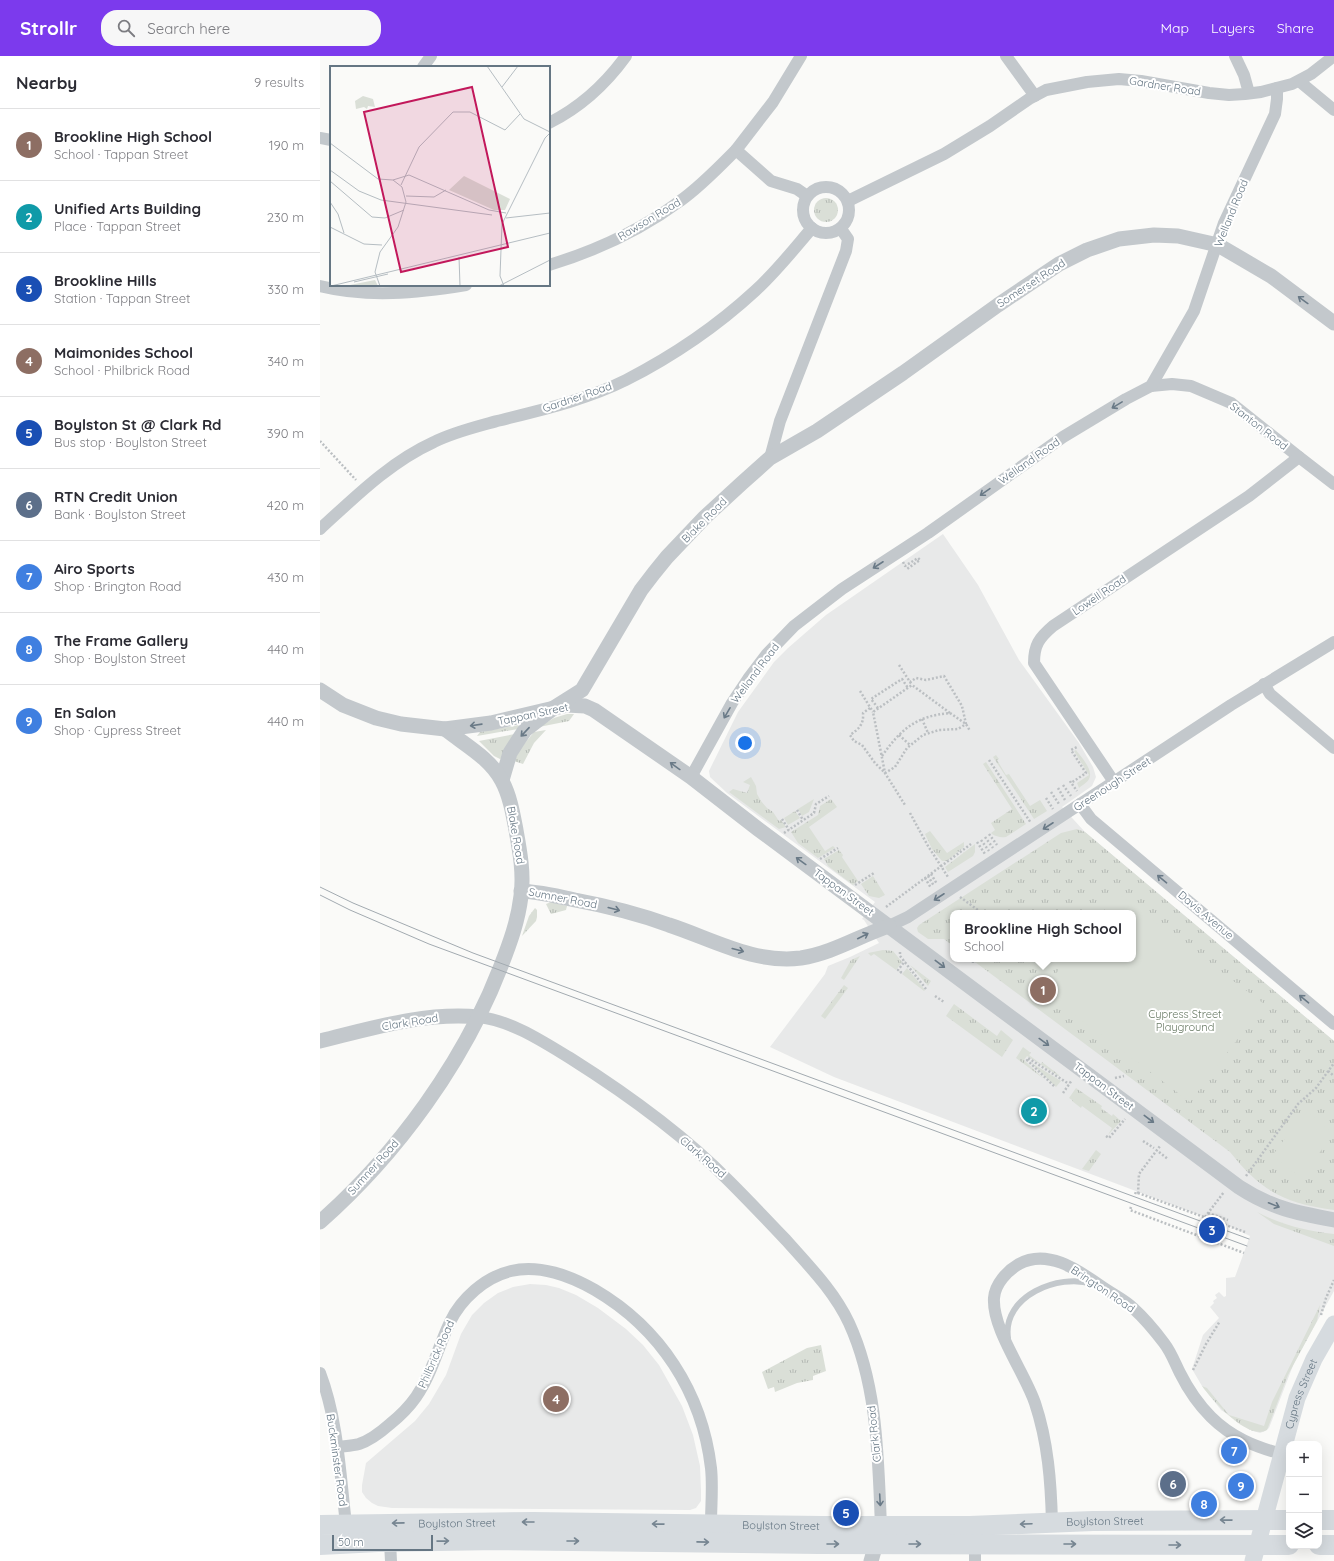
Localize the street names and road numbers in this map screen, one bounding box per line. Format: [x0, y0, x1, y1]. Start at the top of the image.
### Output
street label: Gardner Road [1128, 73, 1202, 99]
street label: Welland Road [1211, 177, 1251, 249]
street label: Rawson Road [615, 195, 683, 243]
street label: Somerset Road [994, 256, 1068, 310]
street label: Gardner Road [541, 379, 613, 415]
street label: Stanton Road [1227, 399, 1291, 453]
street label: Welland Road [996, 435, 1062, 487]
street label: Blake Road [678, 494, 730, 546]
street label: Lowell Road [1069, 572, 1129, 618]
street label: Welland Road [728, 640, 782, 706]
street label: Tappan Street [497, 700, 570, 728]
street label: Greenough Street [1071, 754, 1154, 814]
street label: Blake Road [504, 805, 528, 865]
street label: Tappan Street [811, 865, 877, 919]
street label: Sumner Road [528, 884, 598, 912]
street label: Davis Avenue [1175, 888, 1237, 942]
street label: Clark Road [381, 1011, 439, 1033]
street label: Tappan Street [1071, 1059, 1137, 1113]
street label: Clark Road [677, 1133, 729, 1181]
street label: Sumner Road [345, 1136, 401, 1198]
street label: Brington Road [1068, 1263, 1138, 1315]
street label: Philbrick Road [415, 1318, 457, 1390]
street label: Cypress Street [1282, 1356, 1320, 1430]
street label: Clark Road [864, 1405, 884, 1463]
street label: Buckminster Road [324, 1413, 350, 1507]
street label: Boylston Street [1066, 1514, 1144, 1529]
street label: Boylston Street [418, 1516, 496, 1531]
street label: Boylston Street [742, 1518, 820, 1533]

